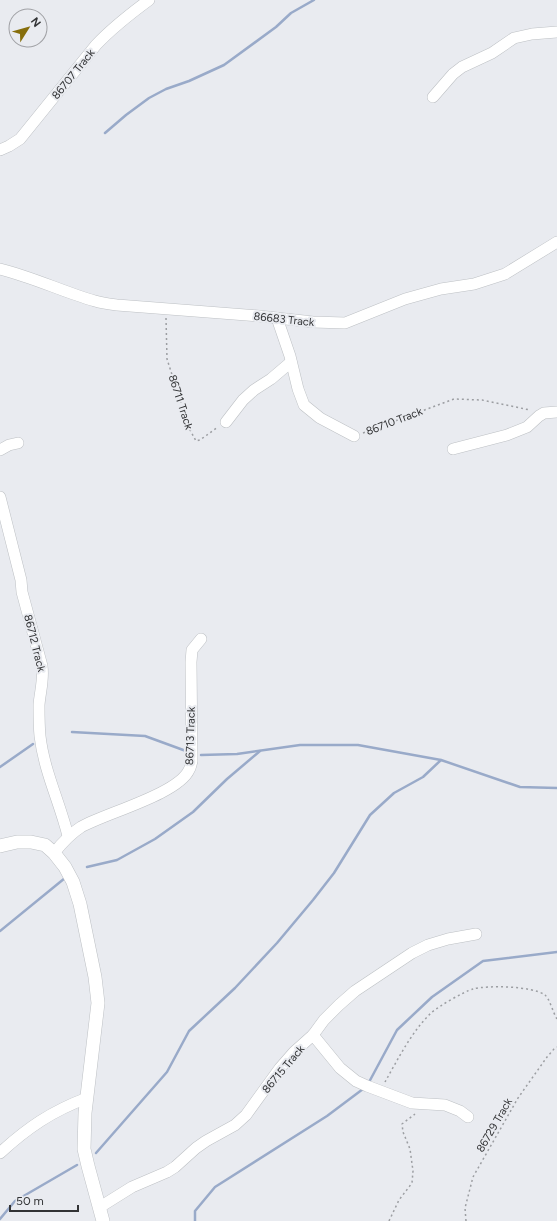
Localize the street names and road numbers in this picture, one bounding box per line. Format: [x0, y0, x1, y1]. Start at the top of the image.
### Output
street label: 86707 Track [49, 46, 98, 102]
street label: 86683 Track [253, 310, 316, 329]
street label: 86711 Track [166, 373, 196, 432]
street label: 86710 Track [364, 405, 425, 438]
street label: 86712 Track [21, 613, 48, 674]
street label: 86713 Track [183, 706, 198, 765]
street label: 86715 Track [260, 1042, 308, 1096]
street label: 86729 Track [474, 1095, 515, 1155]

